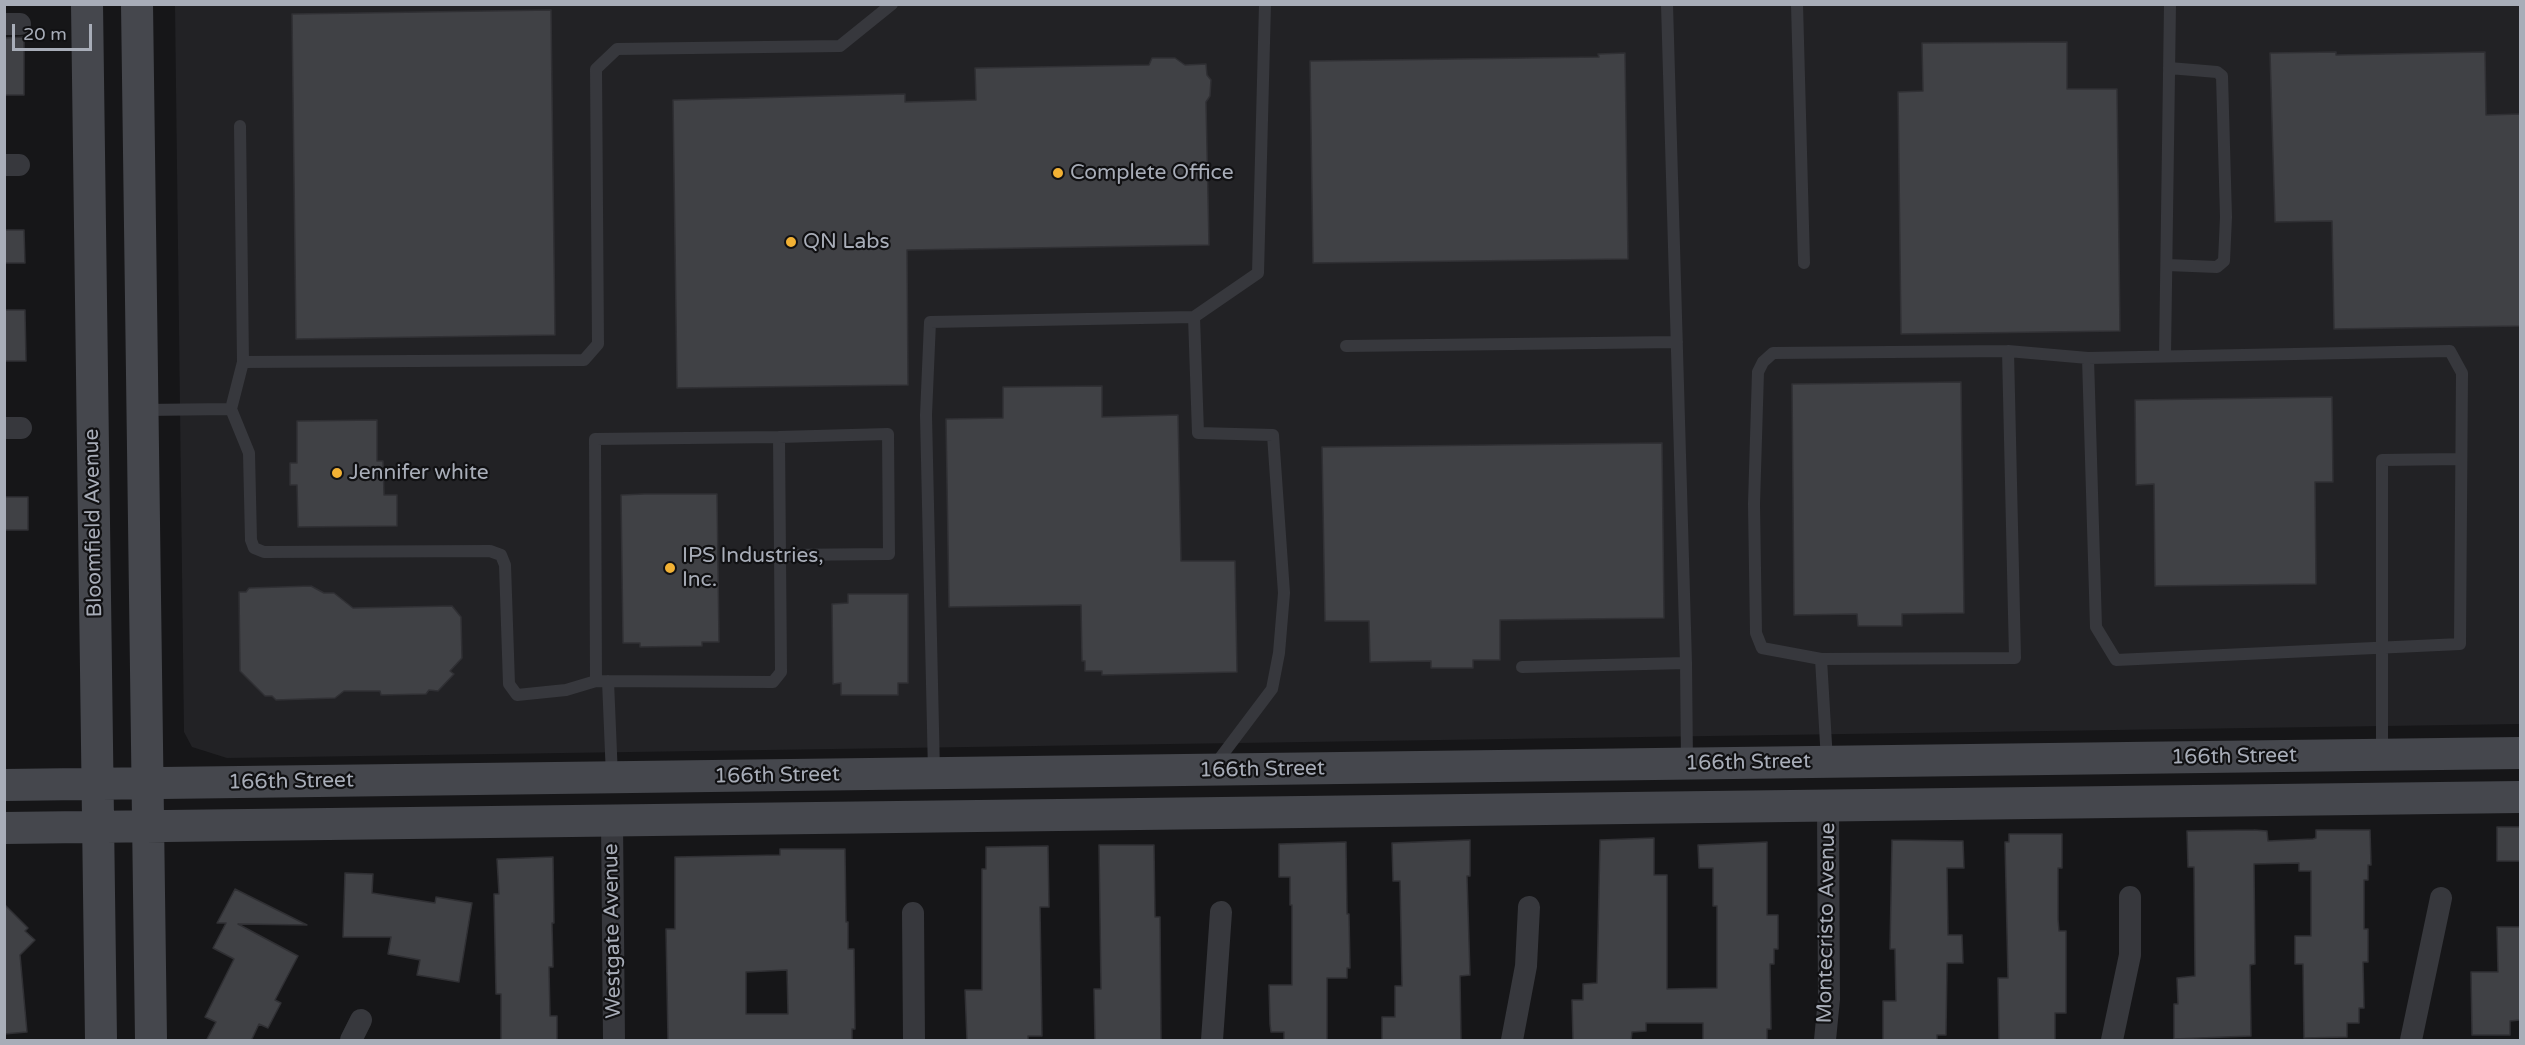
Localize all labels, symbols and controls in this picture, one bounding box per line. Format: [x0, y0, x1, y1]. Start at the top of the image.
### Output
scale bar [15, 12, 94, 50]
text: 20 m [23, 23, 67, 45]
place label: Complete Office [1070, 160, 1234, 186]
marker: Complete Office [1051, 166, 1065, 180]
place label: QN Labs [803, 229, 890, 255]
marker: QN Labs [784, 235, 798, 249]
street label: Bloomfield Avenue [80, 429, 108, 617]
place label: Jennifer white [349, 460, 489, 486]
marker: Jennifer white [330, 466, 344, 480]
place label: IPS Industries, Inc. [682, 543, 824, 593]
marker: IPS Industries, Inc. [663, 561, 677, 575]
street label: 166th Street [2171, 743, 2297, 771]
street label: 166th Street [1685, 749, 1811, 777]
street label: 166th Street [1199, 756, 1325, 784]
street label: 166th Street [714, 762, 840, 790]
street label: 166th Street [228, 768, 354, 796]
street label: Montecristo Avenue [1813, 822, 1841, 1024]
street label: Westgate Avenue [599, 843, 627, 1019]

